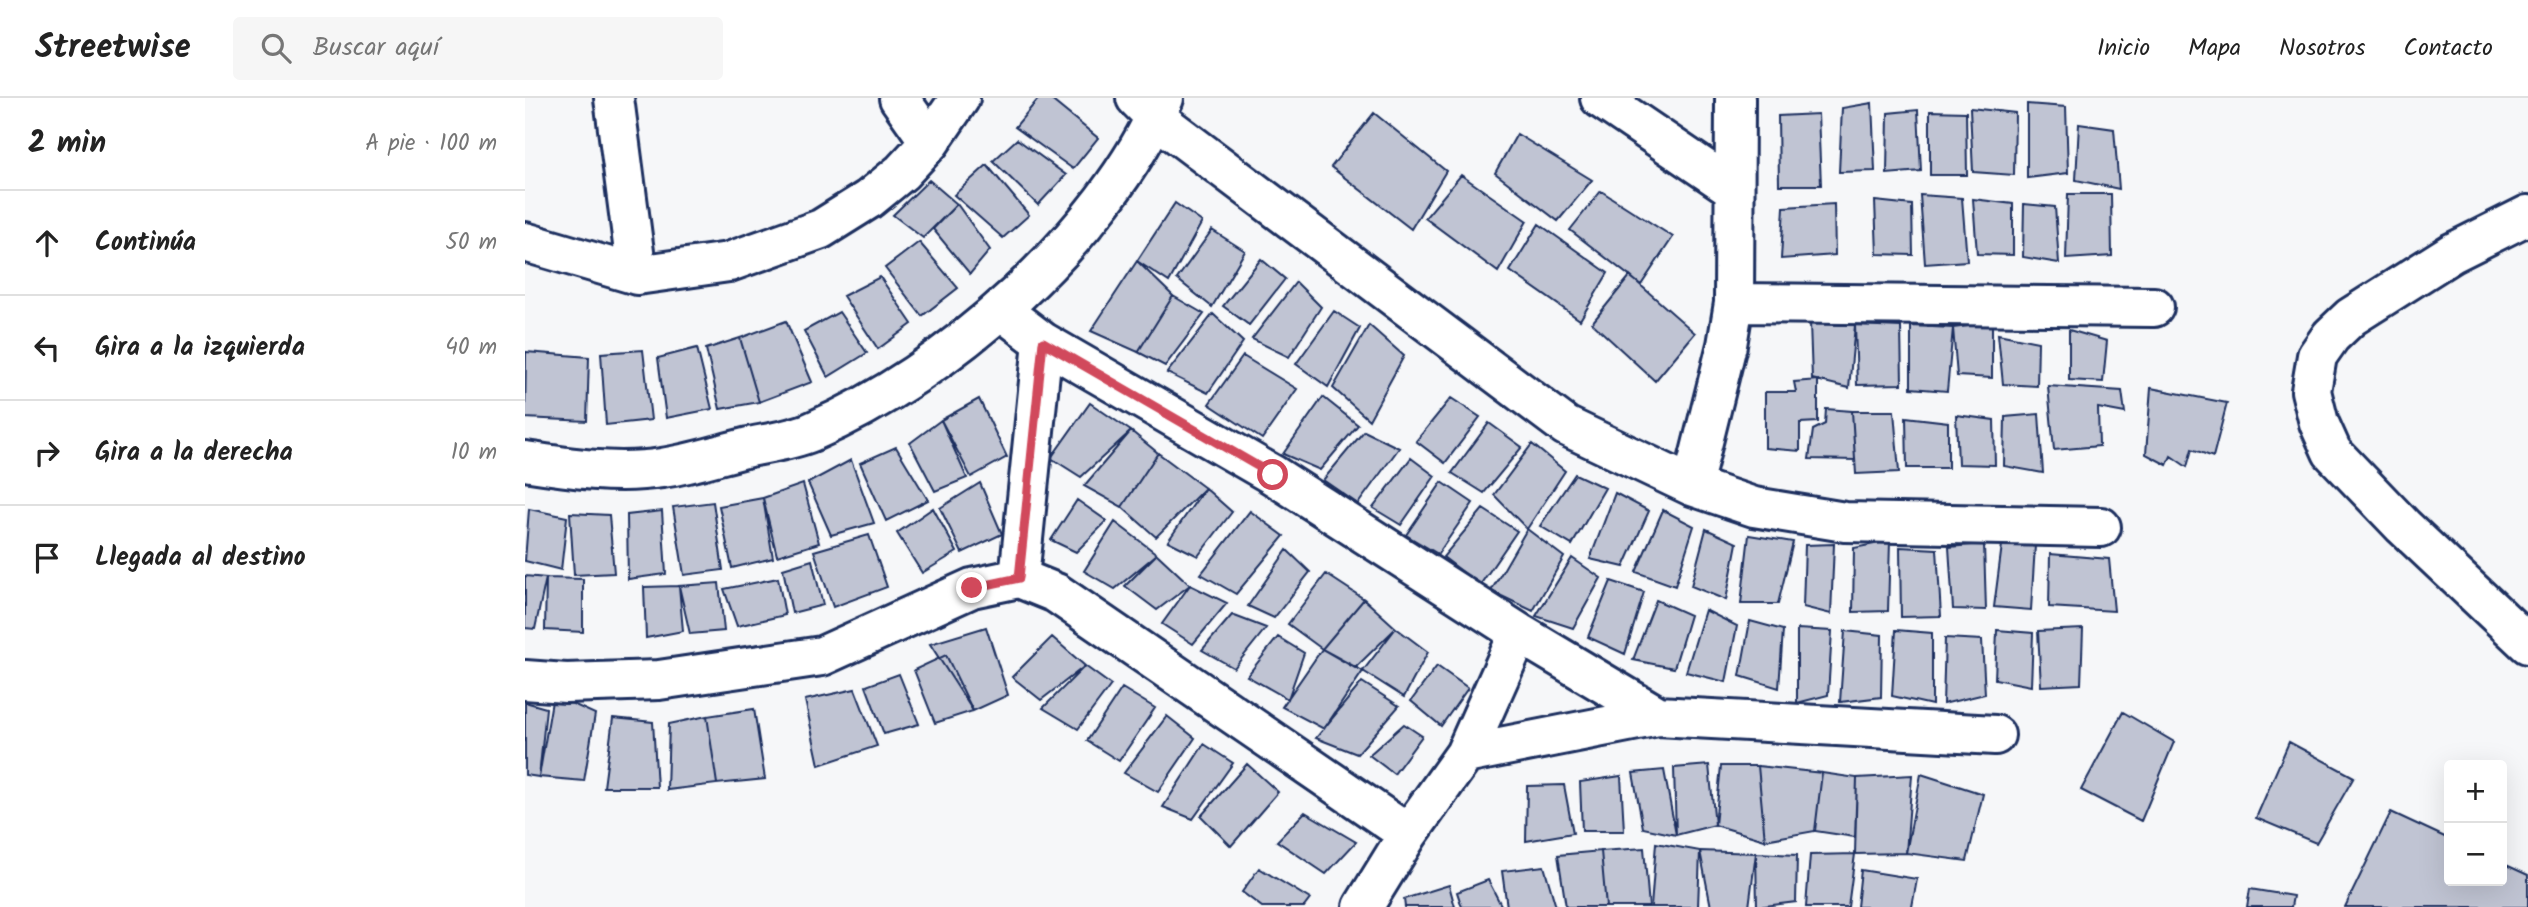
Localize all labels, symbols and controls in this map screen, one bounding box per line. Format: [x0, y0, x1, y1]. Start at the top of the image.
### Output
search box [233, 17, 723, 80]
text: Streetwise [35, 22, 191, 75]
text: Buscar aquí [313, 27, 439, 69]
icon: search [257, 29, 295, 67]
text: Inicio [2097, 29, 2150, 68]
text: Mapa [2188, 29, 2241, 68]
text: Nosotros [2279, 29, 2366, 68]
text: Contacto [2404, 29, 2493, 68]
text: 2 min [28, 120, 106, 168]
text: A pie · 100 m [365, 126, 497, 162]
text: Continúa [95, 222, 196, 264]
icon: ahead [28, 224, 66, 262]
text: 50 m [446, 225, 497, 261]
text: Gira a la izquierda [95, 327, 305, 369]
icon: left [28, 329, 66, 367]
text: 40 m [445, 330, 497, 366]
text: Gira a la derecha [95, 432, 293, 474]
icon: right [28, 434, 66, 472]
text: 10 m [451, 435, 497, 471]
route start [1257, 459, 1288, 490]
text: Llegada al destino [95, 537, 306, 579]
icon: arrive [28, 539, 66, 577]
route end [956, 572, 987, 603]
map controls [2444, 760, 2507, 886]
button: + [2444, 760, 2507, 823]
button: − [2444, 823, 2507, 886]

